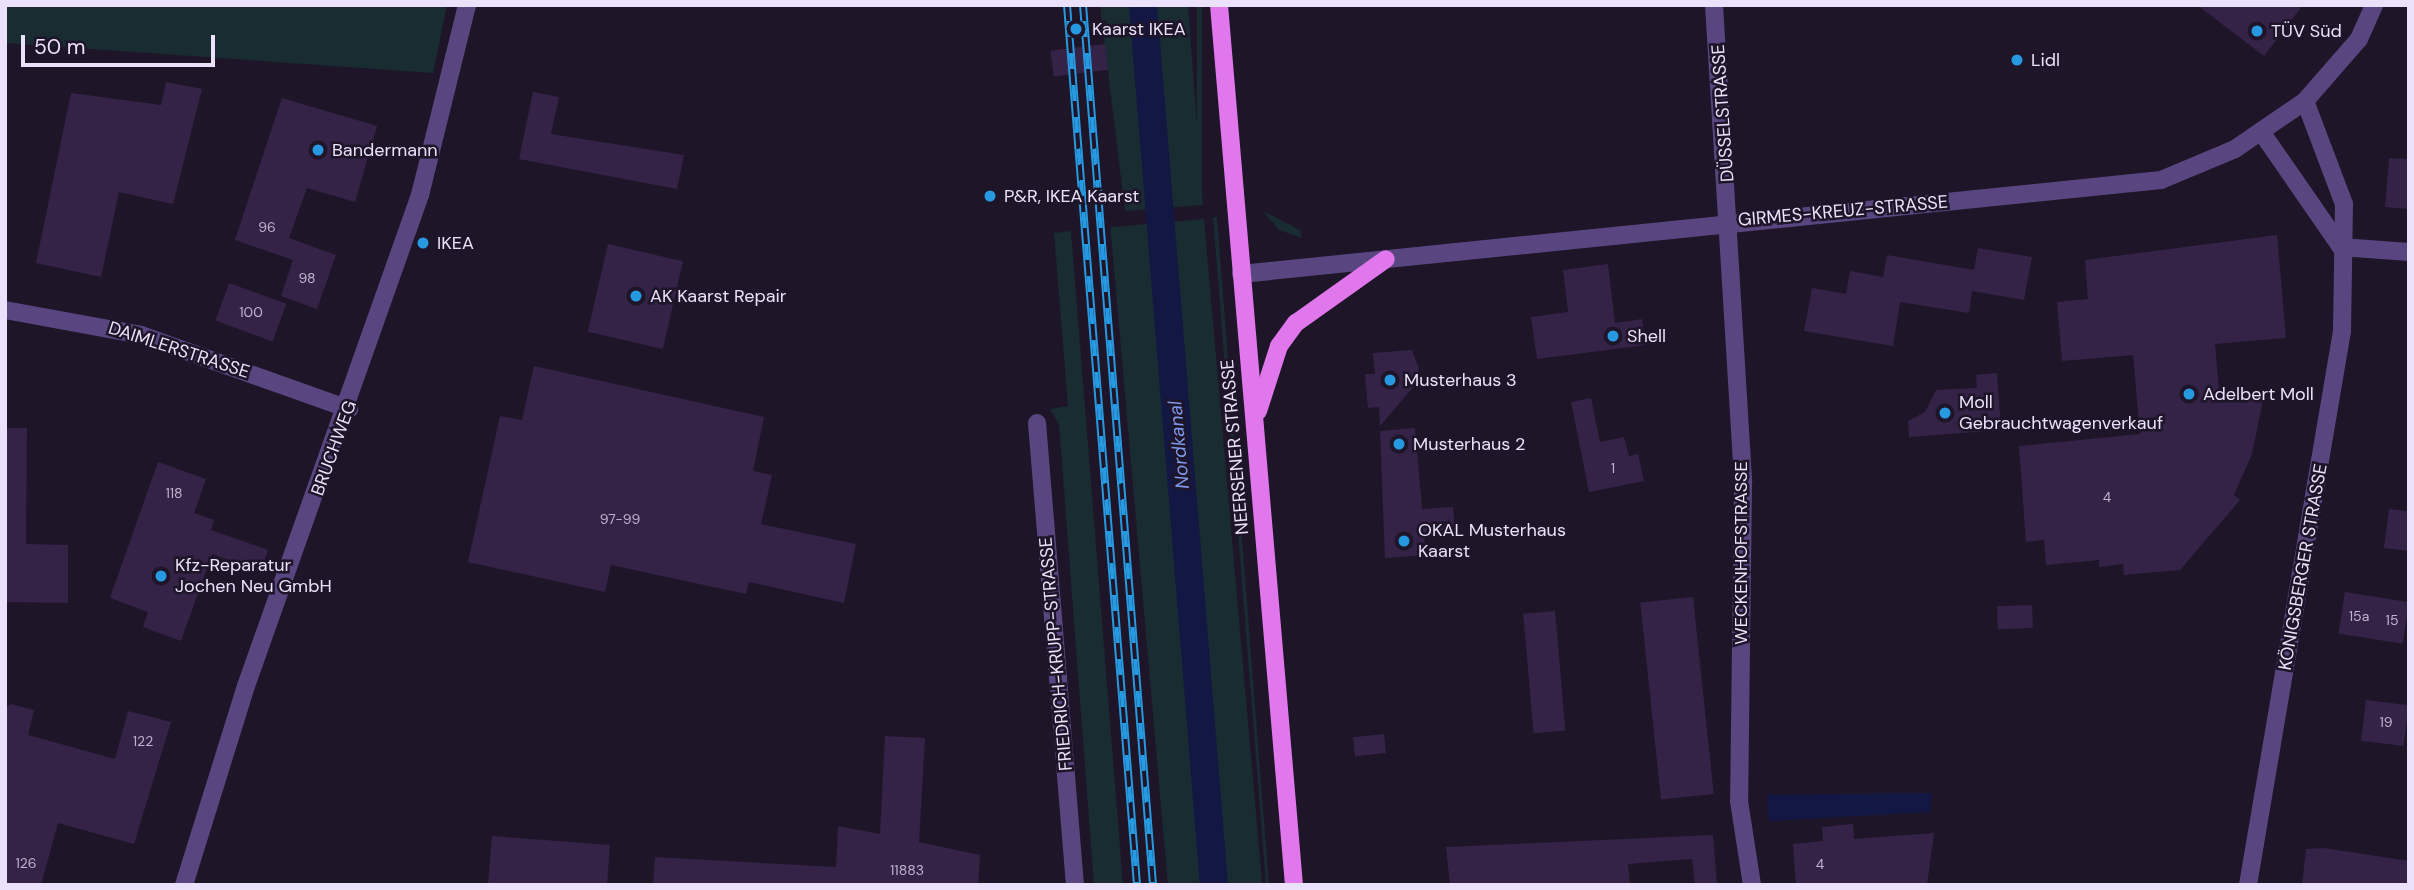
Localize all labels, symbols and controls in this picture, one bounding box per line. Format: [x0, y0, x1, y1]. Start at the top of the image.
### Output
place label: Kaarst IKEA [1092, 18, 1186, 40]
marker: Kaarst IKEA [1066, 19, 1086, 39]
place label: TÜV Süd [2271, 20, 2342, 42]
scale bar [24, 21, 219, 65]
marker: TÜV Süd [2249, 23, 2265, 39]
text: 50 m [34, 33, 85, 61]
street label: DÜSSELSTRASSE [1707, 43, 1739, 183]
place label: Lidl [2031, 49, 2060, 71]
marker: Lidl [2009, 52, 2025, 68]
place label: Bandermann [332, 139, 438, 161]
marker: Bandermann [310, 142, 326, 158]
place label: P&R, IKEA Kaarst [1004, 185, 1139, 207]
marker: P&R, IKEA Kaarst [982, 188, 998, 204]
street label: GIRMES-KREUZ-STRASSE [1737, 191, 1949, 231]
house number: 96 [258, 219, 276, 235]
place label: IKEA [437, 232, 474, 254]
marker: IKEA [415, 235, 431, 251]
house number: 98 [298, 270, 316, 286]
place label: AK Kaarst Repair [650, 285, 787, 307]
marker: AK Kaarst Repair [628, 288, 644, 304]
house number: 100 [239, 304, 263, 320]
street label: DAIMLERSTRASSE [106, 317, 252, 383]
place label: Shell [1627, 325, 1666, 347]
marker: Shell [1605, 328, 1621, 344]
street label: NEERSENER STRASSE [1217, 358, 1253, 536]
place label: Musterhaus 3 [1404, 369, 1517, 391]
marker: Musterhaus 3 [1382, 372, 1398, 388]
place label: Adelbert Moll [2203, 383, 2314, 405]
marker: Adelbert Moll [2181, 386, 2197, 402]
place label: Moll Gebrauchtwagenverkauf [1959, 392, 2163, 434]
street label: BRUCHWEG [307, 397, 361, 499]
water label: Nordkanal [1164, 400, 1194, 490]
marker: Moll Gebrauchtwagenverkauf [1937, 405, 1953, 421]
place label: Musterhaus 2 [1413, 433, 1525, 455]
marker: Musterhaus 2 [1391, 436, 1407, 452]
house number: 1 [1611, 460, 1615, 476]
street label: WECKENHOFSTRASSE [1730, 461, 1752, 645]
street label: KÖNIGSBERGER STRASSE [2274, 462, 2332, 672]
house number: 118 [165, 485, 183, 501]
house number: 4 [2103, 489, 2111, 505]
house number: 97-99 [600, 511, 640, 527]
place label: OKAL Musterhaus Kaarst [1418, 520, 1566, 562]
marker: OKAL Musterhaus Kaarst [1396, 533, 1412, 549]
street label: FRIEDRICH-KRUPP-STRASSE [1035, 536, 1077, 772]
place label: Kfz-Reparatur Jochen Neu GmbH [175, 555, 332, 598]
marker: Kfz-Reparatur Jochen Neu GmbH [153, 568, 169, 584]
house number: 15a [2349, 608, 2369, 624]
house number: 15 [2386, 612, 2398, 628]
house number: 19 [2379, 714, 2393, 730]
house number: 122 [133, 733, 153, 749]
house number: 126 [15, 855, 37, 871]
house number: 4 [1816, 856, 1824, 872]
house number: 11883 [890, 862, 924, 878]

